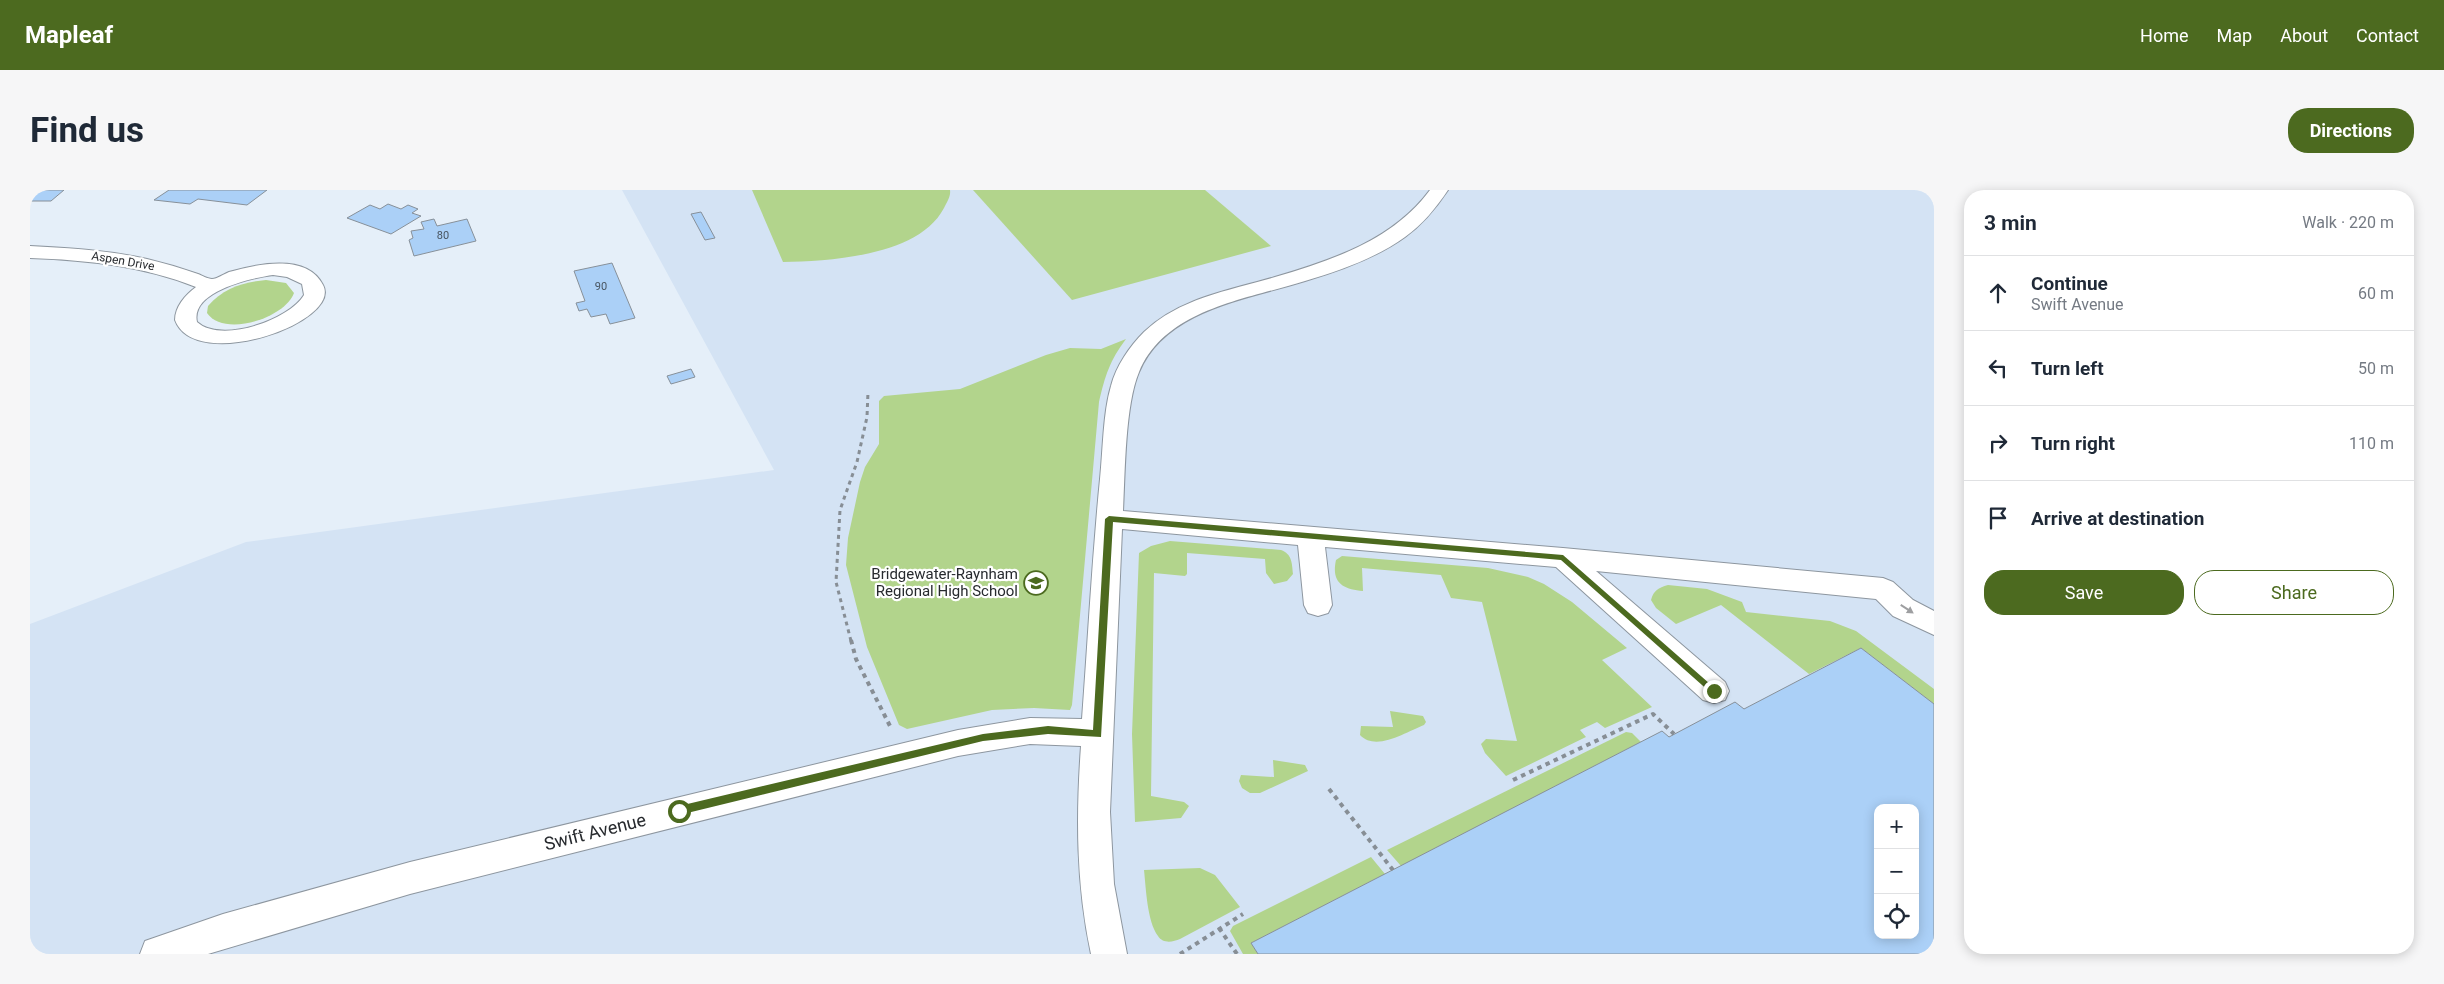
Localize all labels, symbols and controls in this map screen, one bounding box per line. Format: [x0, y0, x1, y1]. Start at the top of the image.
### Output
text: Mapleaf [25, 21, 113, 49]
text: Home [2140, 25, 2189, 46]
text: Map [2217, 25, 2252, 46]
text: About [2280, 25, 2328, 46]
text: Contact [2356, 25, 2419, 46]
button: Directions [2288, 108, 2414, 153]
text: Find us [30, 110, 144, 151]
text: 3 min [1984, 211, 2037, 235]
text: Walk · 220 m [2302, 213, 2394, 232]
house number: 80 [437, 229, 449, 242]
street label: Aspen Drive [90, 249, 156, 273]
text: Continue [2031, 272, 2108, 295]
icon: ahead [1984, 279, 2012, 307]
house number: 90 [595, 280, 607, 293]
text: 60 m [2358, 284, 2394, 303]
text: Swift Avenue [2031, 295, 2124, 314]
icon: left [1984, 354, 2012, 382]
text: Turn left [2031, 357, 2104, 380]
text: 50 m [2358, 359, 2394, 378]
icon: right [1984, 429, 2012, 457]
text: Turn right [2031, 432, 2115, 455]
text: 110 m [2349, 434, 2394, 453]
icon: arrive [1984, 504, 2012, 532]
text: Arrive at destination [2031, 507, 2204, 530]
place label: Bridgewater-Raynham Regional High School [871, 565, 1018, 600]
school or university icon: Bridgewater-Raynham Regional High School [1023, 570, 1049, 596]
button: Save [1984, 570, 2184, 615]
button: Share [2194, 570, 2394, 615]
one-way arrow [1900, 605, 1914, 614]
route end [1703, 680, 1726, 703]
route start [668, 800, 691, 823]
map controls [1874, 804, 1919, 939]
button: + [1874, 804, 1919, 849]
street label: Swift Avenue [542, 809, 648, 854]
button: − [1874, 849, 1919, 894]
button: locate [1874, 894, 1919, 939]

